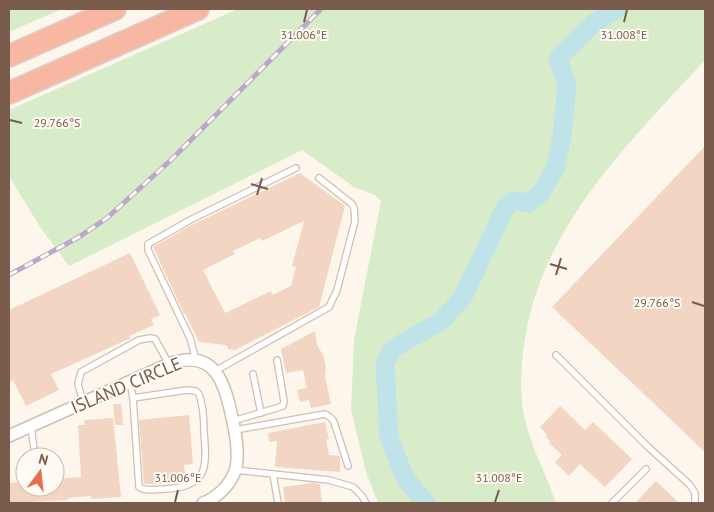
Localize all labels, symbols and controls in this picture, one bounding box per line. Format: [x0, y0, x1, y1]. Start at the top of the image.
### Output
text: 31.006°E [281, 27, 327, 42]
text: 31.008°E [601, 27, 647, 42]
text: 29.766°S [34, 115, 80, 130]
text: 29.766°S [634, 295, 680, 310]
street label: ISLAND CIRCLE [67, 351, 185, 419]
north arrow [15, 447, 65, 497]
text: N [37, 450, 50, 469]
text: 31.006°E [155, 470, 201, 485]
text: 31.008°E [476, 470, 522, 485]

